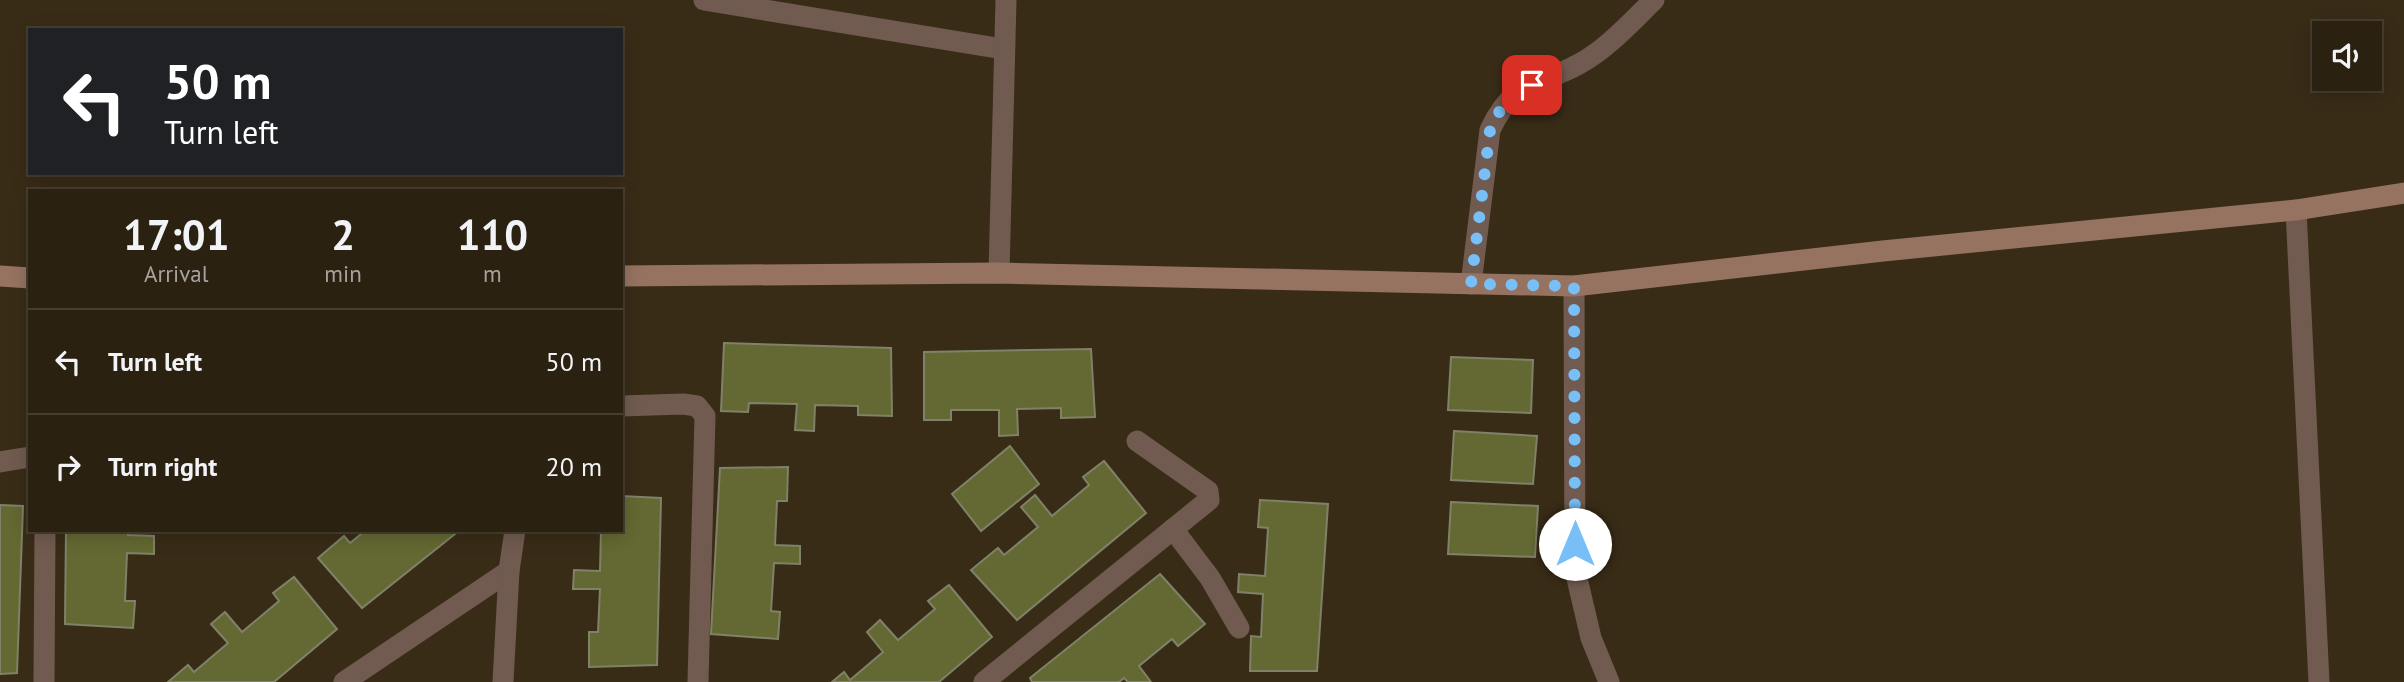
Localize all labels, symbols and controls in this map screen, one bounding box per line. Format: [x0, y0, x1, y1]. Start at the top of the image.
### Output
map controls [2312, 21, 2382, 91]
button: sound [2312, 21, 2382, 91]
text: 50 m [164, 49, 271, 113]
pin [1502, 55, 1562, 115]
icon: left [49, 56, 140, 147]
icon: arrive [1513, 66, 1551, 104]
text: Turn left [164, 111, 279, 153]
text: 17:01 [123, 207, 229, 262]
text: 2 [331, 207, 355, 262]
text: 110 [457, 207, 528, 262]
text: Arrival [144, 259, 208, 288]
text: min [324, 259, 362, 288]
text: m [483, 259, 502, 288]
icon: left [49, 343, 87, 381]
text: Turn left [108, 345, 202, 378]
text: 50 m [546, 345, 602, 378]
icon: right [49, 448, 87, 486]
text: Turn right [108, 450, 217, 483]
text: 20 m [546, 450, 602, 483]
position arrow [1538, 507, 1612, 581]

